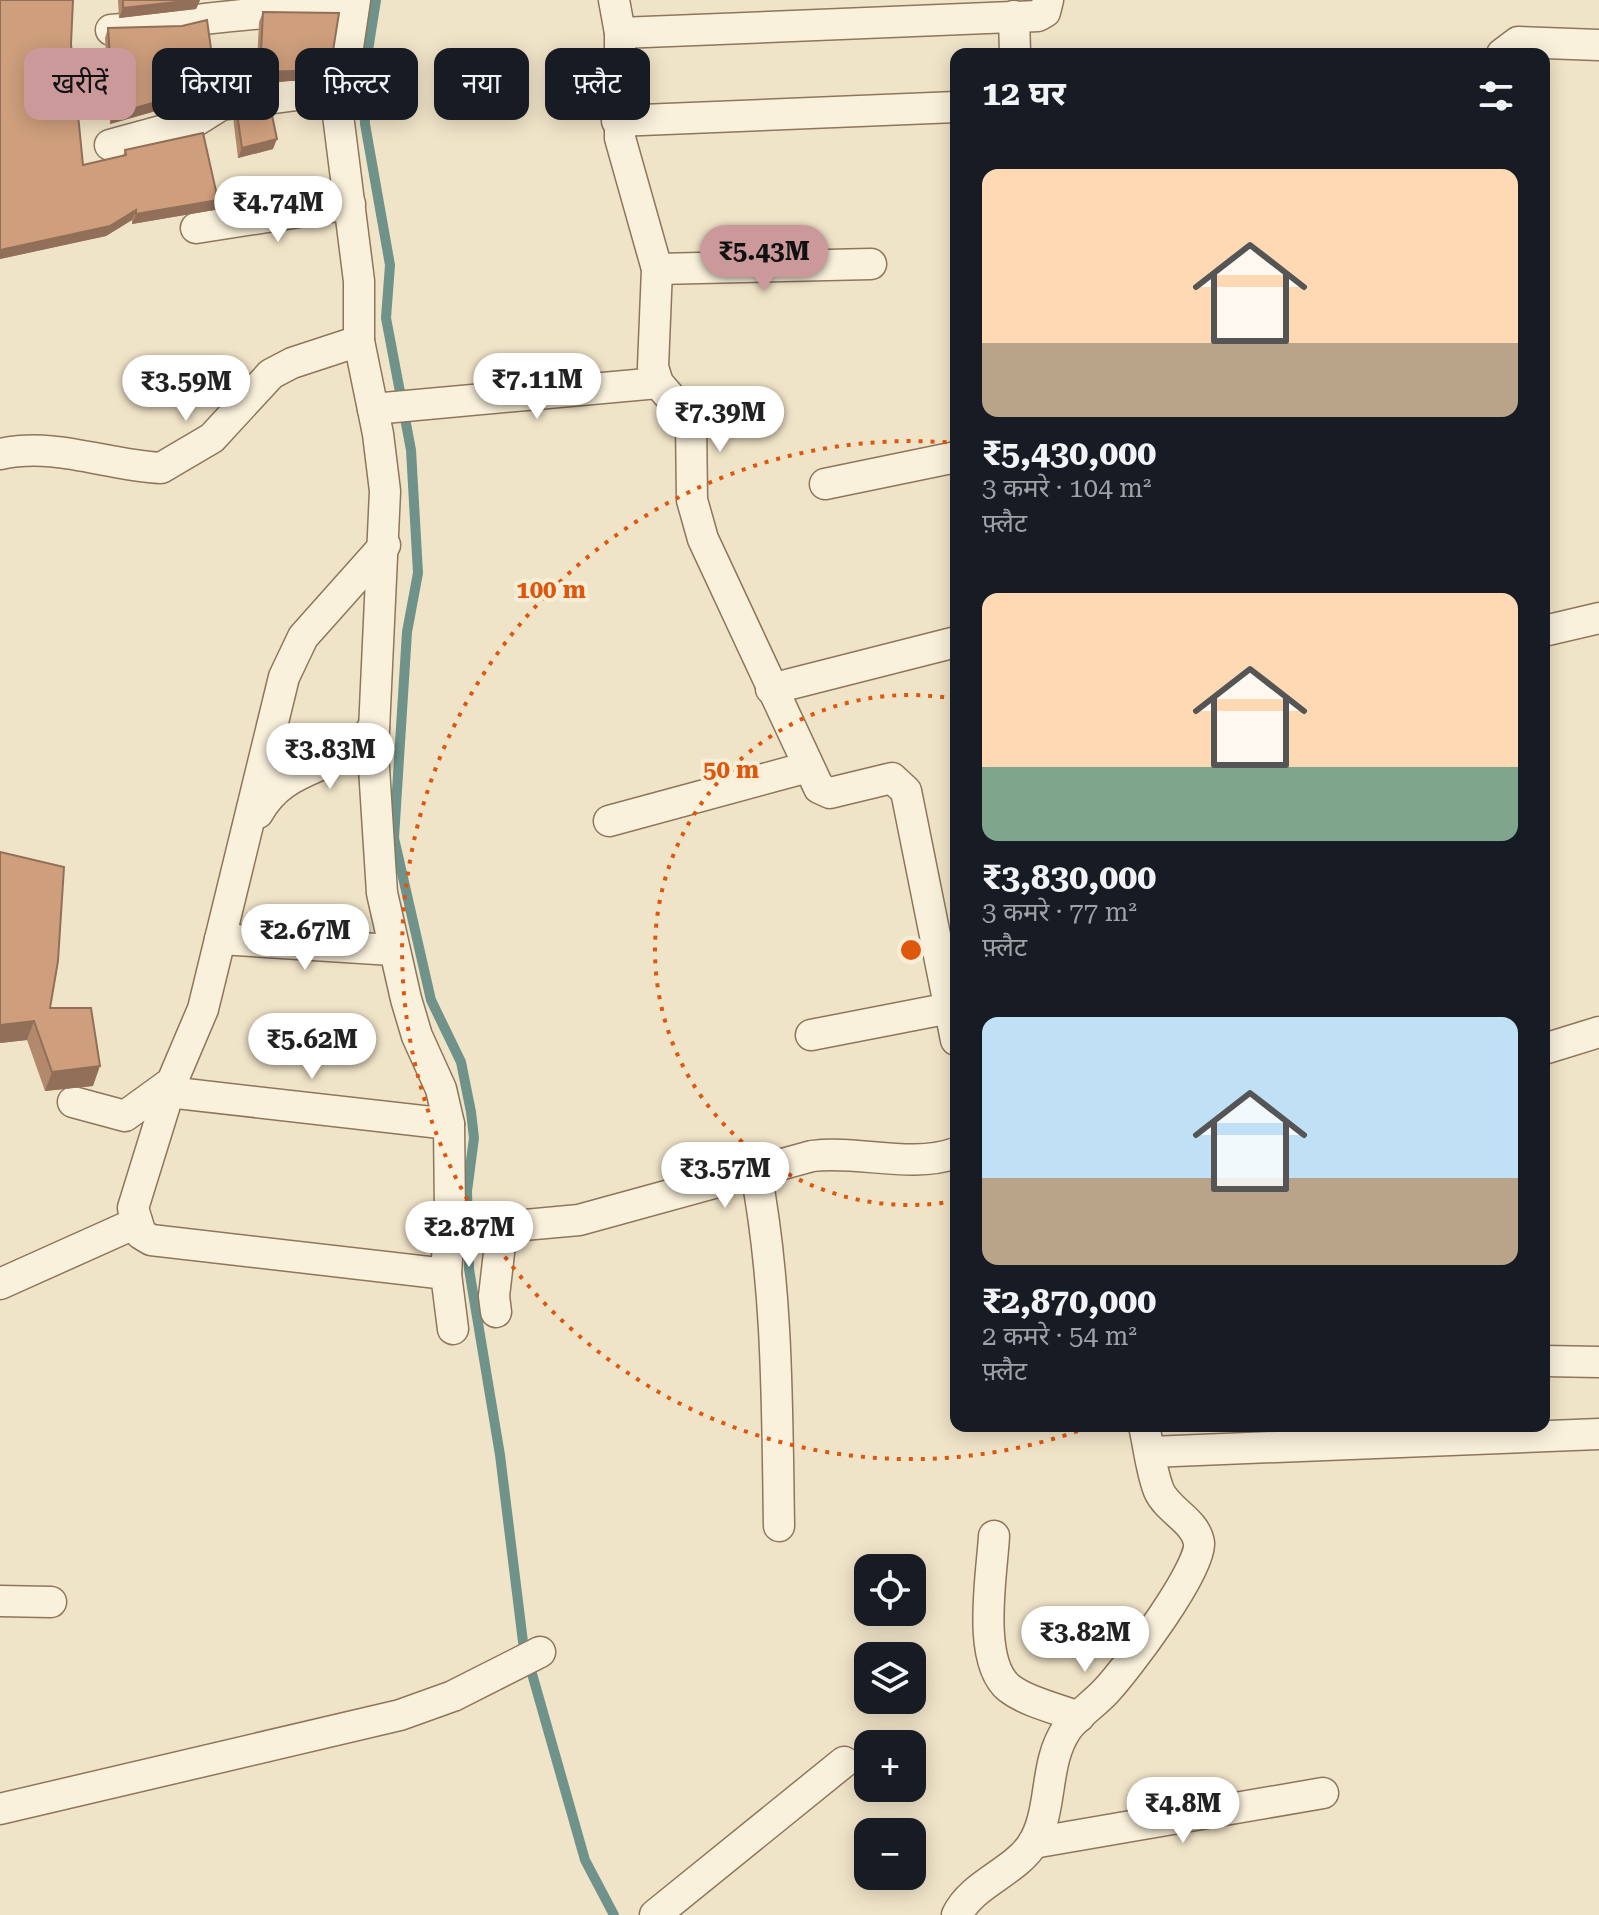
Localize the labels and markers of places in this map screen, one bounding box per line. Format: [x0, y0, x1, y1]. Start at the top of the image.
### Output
pin: ₹4.74M [213, 176, 343, 244]
pin: ₹5.43M [699, 225, 829, 293]
pin: ₹7.11M [472, 353, 602, 421]
pin: ₹3.59M [121, 355, 251, 423]
pin: ₹7.39M [655, 386, 785, 454]
pin: ₹3.83M [265, 723, 395, 791]
pin: ₹2.67M [240, 904, 370, 972]
centre of rings [897, 936, 925, 964]
pin: ₹5.62M [247, 1013, 377, 1081]
pin: ₹3.57M [660, 1142, 790, 1210]
pin: ₹2.87M [404, 1201, 534, 1269]
pin: ₹3.82M [1020, 1606, 1150, 1674]
pin: ₹4.8M [1127, 1777, 1239, 1845]

